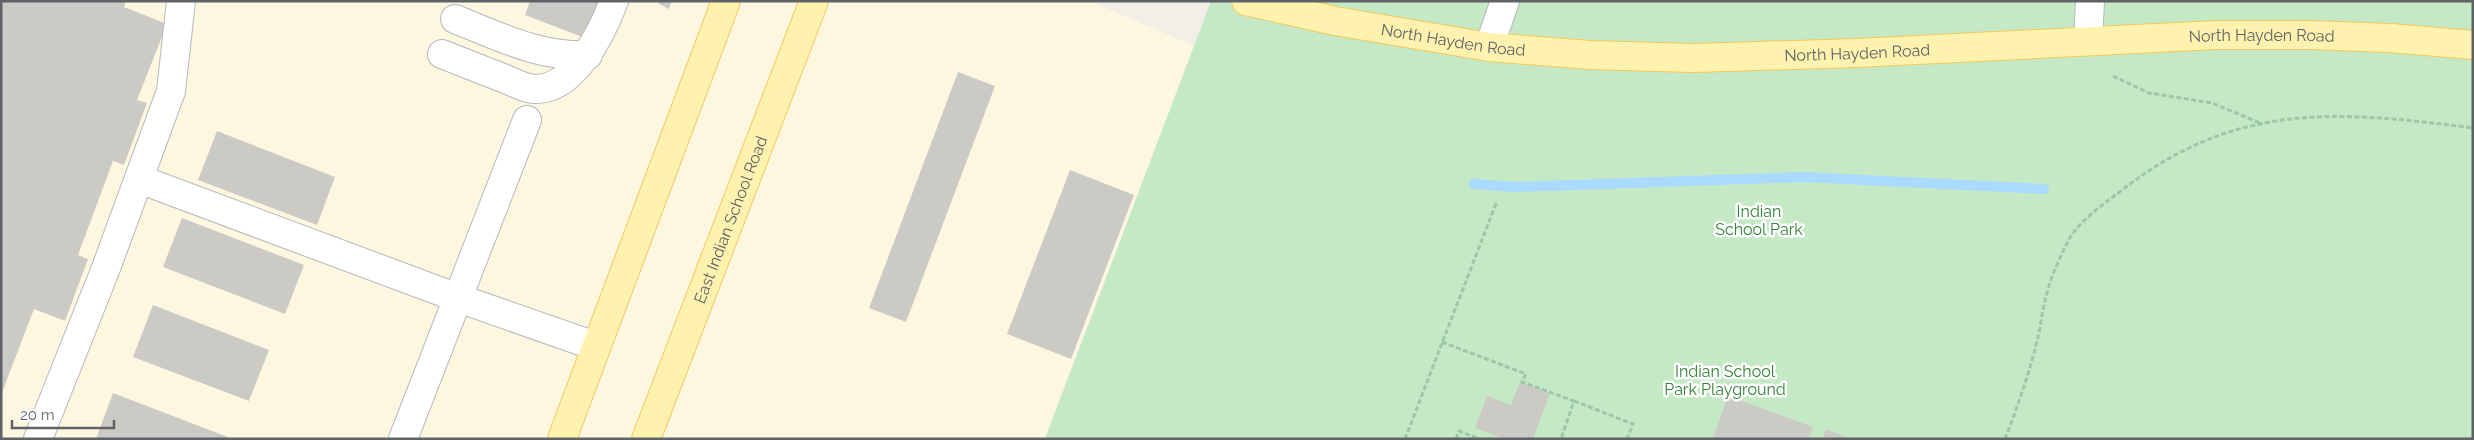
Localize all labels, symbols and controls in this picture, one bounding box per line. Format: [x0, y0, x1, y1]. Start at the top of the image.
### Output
street label: North Hayden Road [1379, 20, 1526, 60]
street label: North Hayden Road [2188, 26, 2335, 46]
street label: North Hayden Road [1784, 40, 1931, 65]
street label: East Indian School Road [690, 133, 771, 306]
park label: Indian School Park [1715, 202, 1803, 239]
park label: Indian School Park Playground [1664, 362, 1786, 399]
scale bar [12, 398, 115, 430]
text: 20 m [20, 406, 55, 424]

